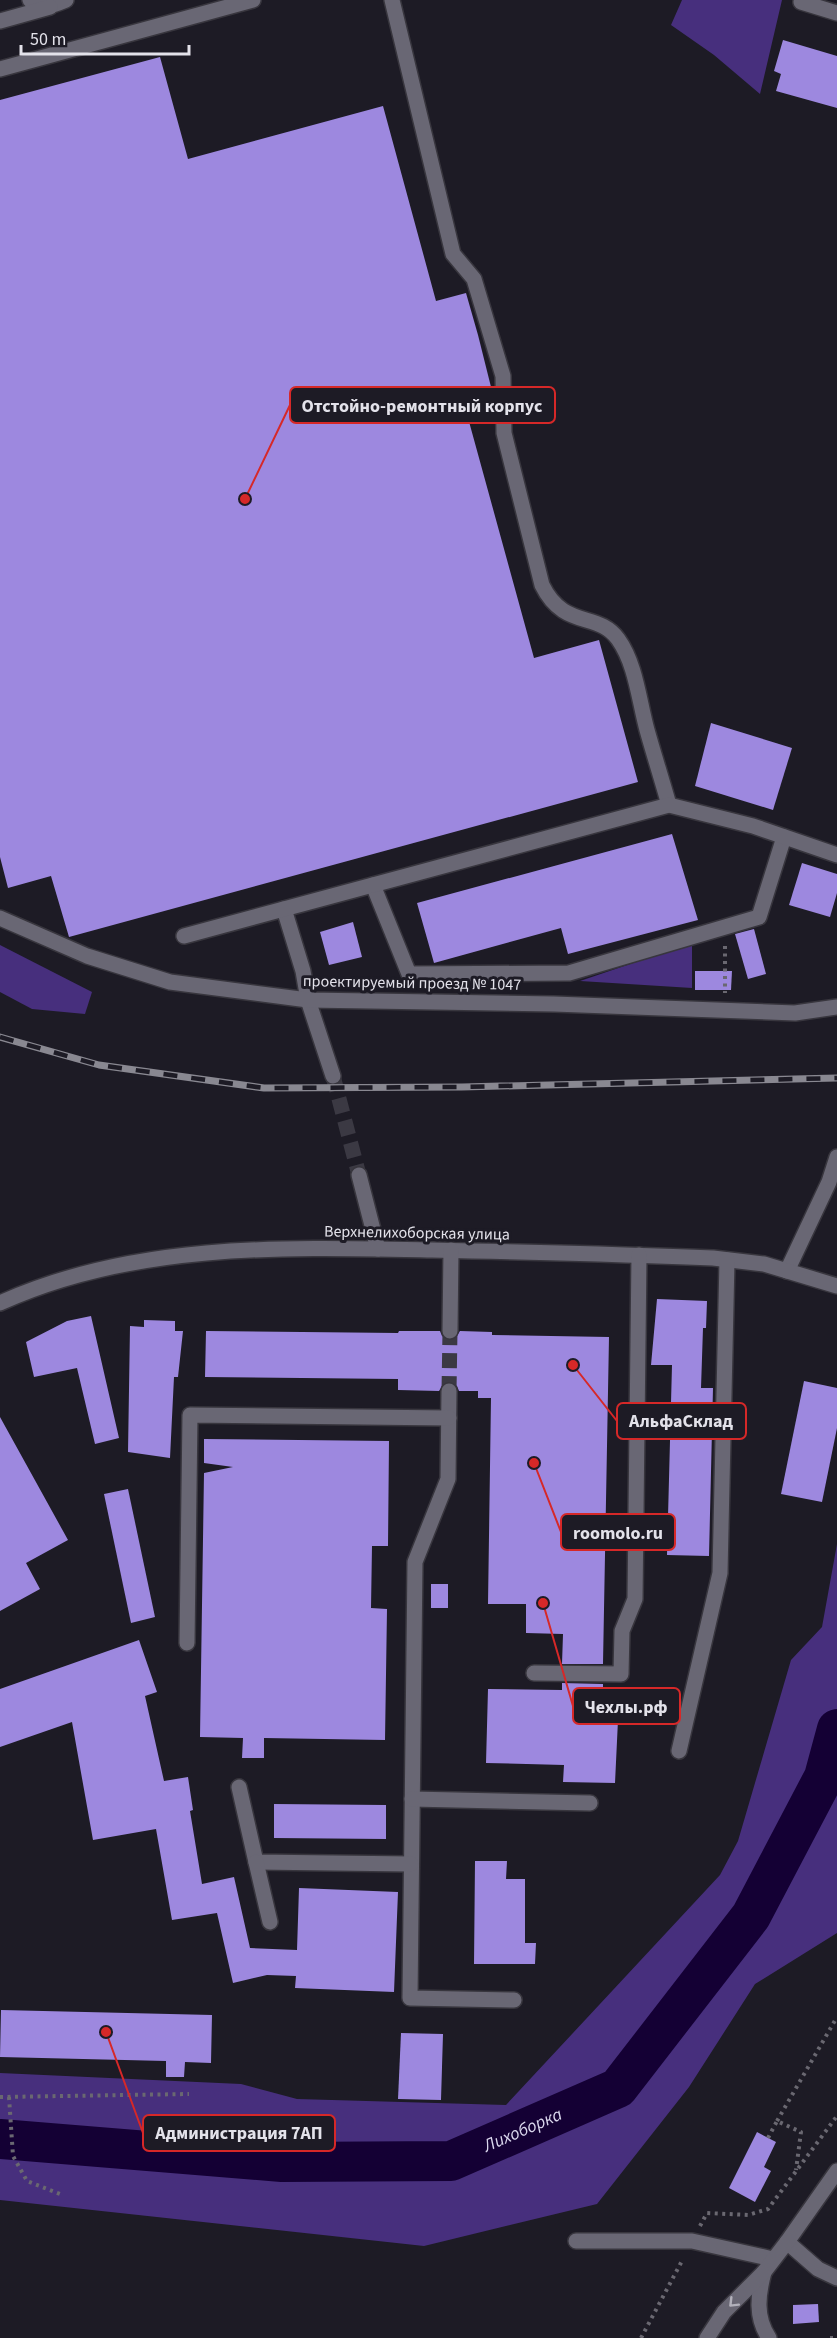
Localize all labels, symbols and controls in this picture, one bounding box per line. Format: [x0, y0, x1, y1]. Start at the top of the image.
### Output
scale bar [21, 18, 189, 56]
text: 50 m [30, 27, 66, 52]
callout: Отстойно-ремонтный корпус [290, 387, 555, 423]
text: Отстойно-ремонтный корпус [302, 394, 543, 419]
street label: проектируемый проезд № 1047 [303, 970, 521, 996]
street label: Верхнелихоборская улица [324, 1220, 510, 1246]
callout: АльфаСклад [617, 1403, 746, 1439]
text: АльфаСклад [628, 1409, 734, 1434]
callout: roomolo.ru [561, 1514, 675, 1550]
text: roomolo.ru [573, 1521, 663, 1546]
callout: Чехлы.рф [573, 1688, 680, 1724]
text: Чехлы.рф [585, 1695, 667, 1720]
water label: Лихоборка [478, 2101, 566, 2158]
callout: Администрация 7АП [143, 2115, 335, 2151]
text: Администрация 7АП [154, 2121, 323, 2146]
one-way arrow [729, 2295, 740, 2306]

